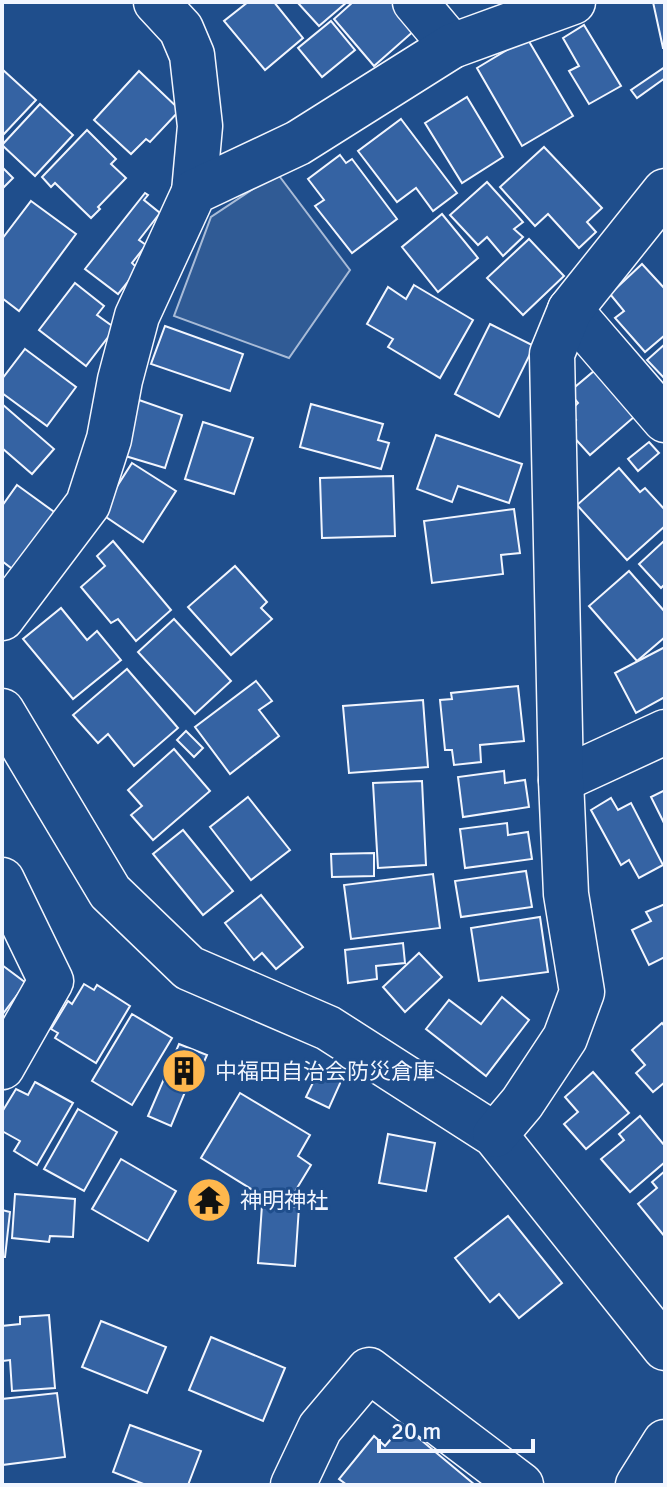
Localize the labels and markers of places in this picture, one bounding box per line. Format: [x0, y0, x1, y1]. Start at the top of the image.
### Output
building icon: 中福田自治会防災倉庫 [160, 1047, 208, 1095]
place label: 中福田自治会防災倉庫 [215, 1058, 435, 1085]
temple icon: 神明神社 [185, 1176, 233, 1224]
place label: 神明神社 [240, 1187, 328, 1214]

